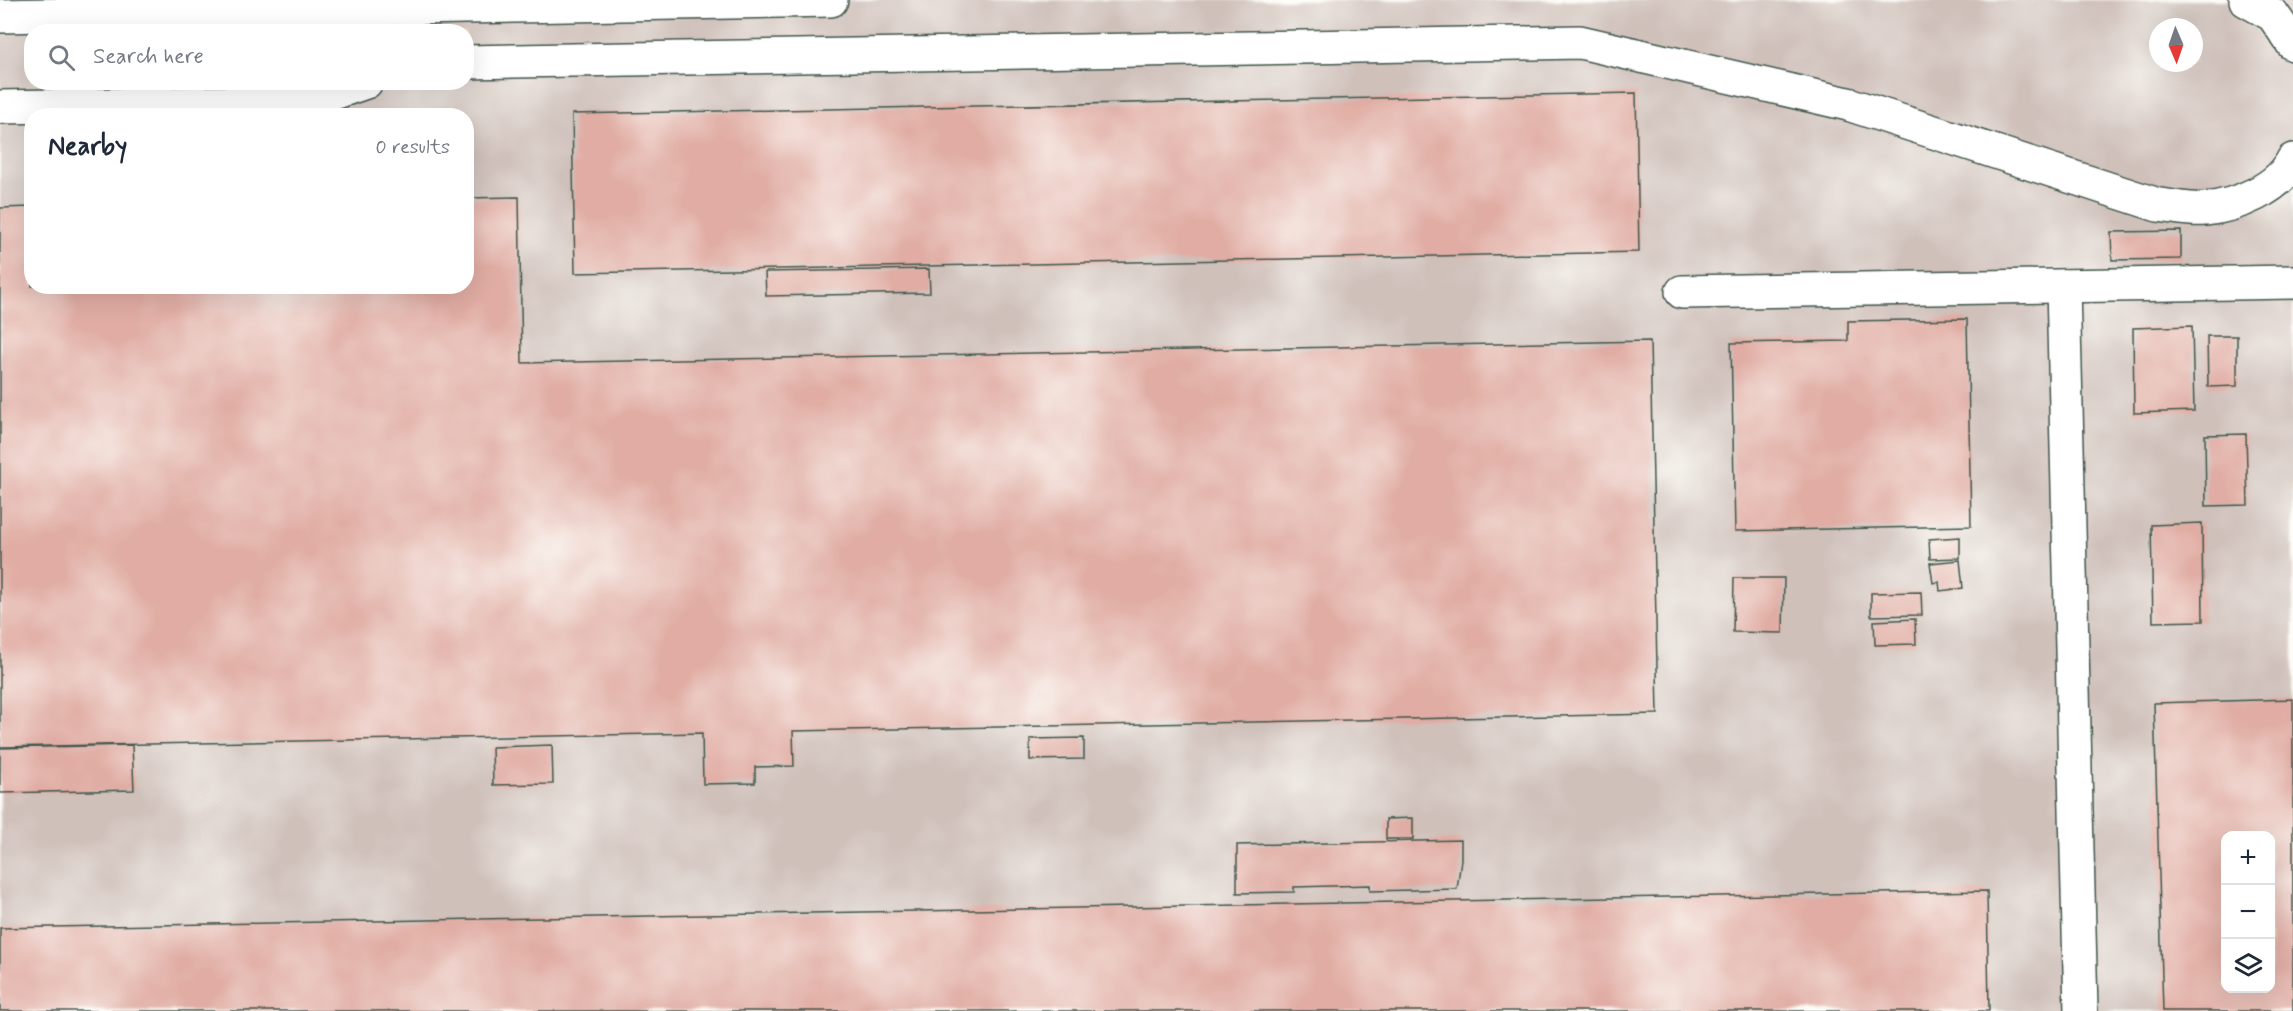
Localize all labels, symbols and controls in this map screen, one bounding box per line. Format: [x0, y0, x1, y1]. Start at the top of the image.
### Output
north arrow [2149, 18, 2203, 72]
search box [24, 24, 474, 90]
icon: search [45, 41, 78, 74]
text: Search here [93, 43, 204, 71]
text: Nearby [48, 130, 127, 164]
text: 0 results [376, 134, 450, 161]
map controls [2221, 831, 2275, 993]
button: + [2221, 831, 2275, 885]
button: − [2221, 885, 2275, 939]
button: layers [2221, 939, 2275, 993]

